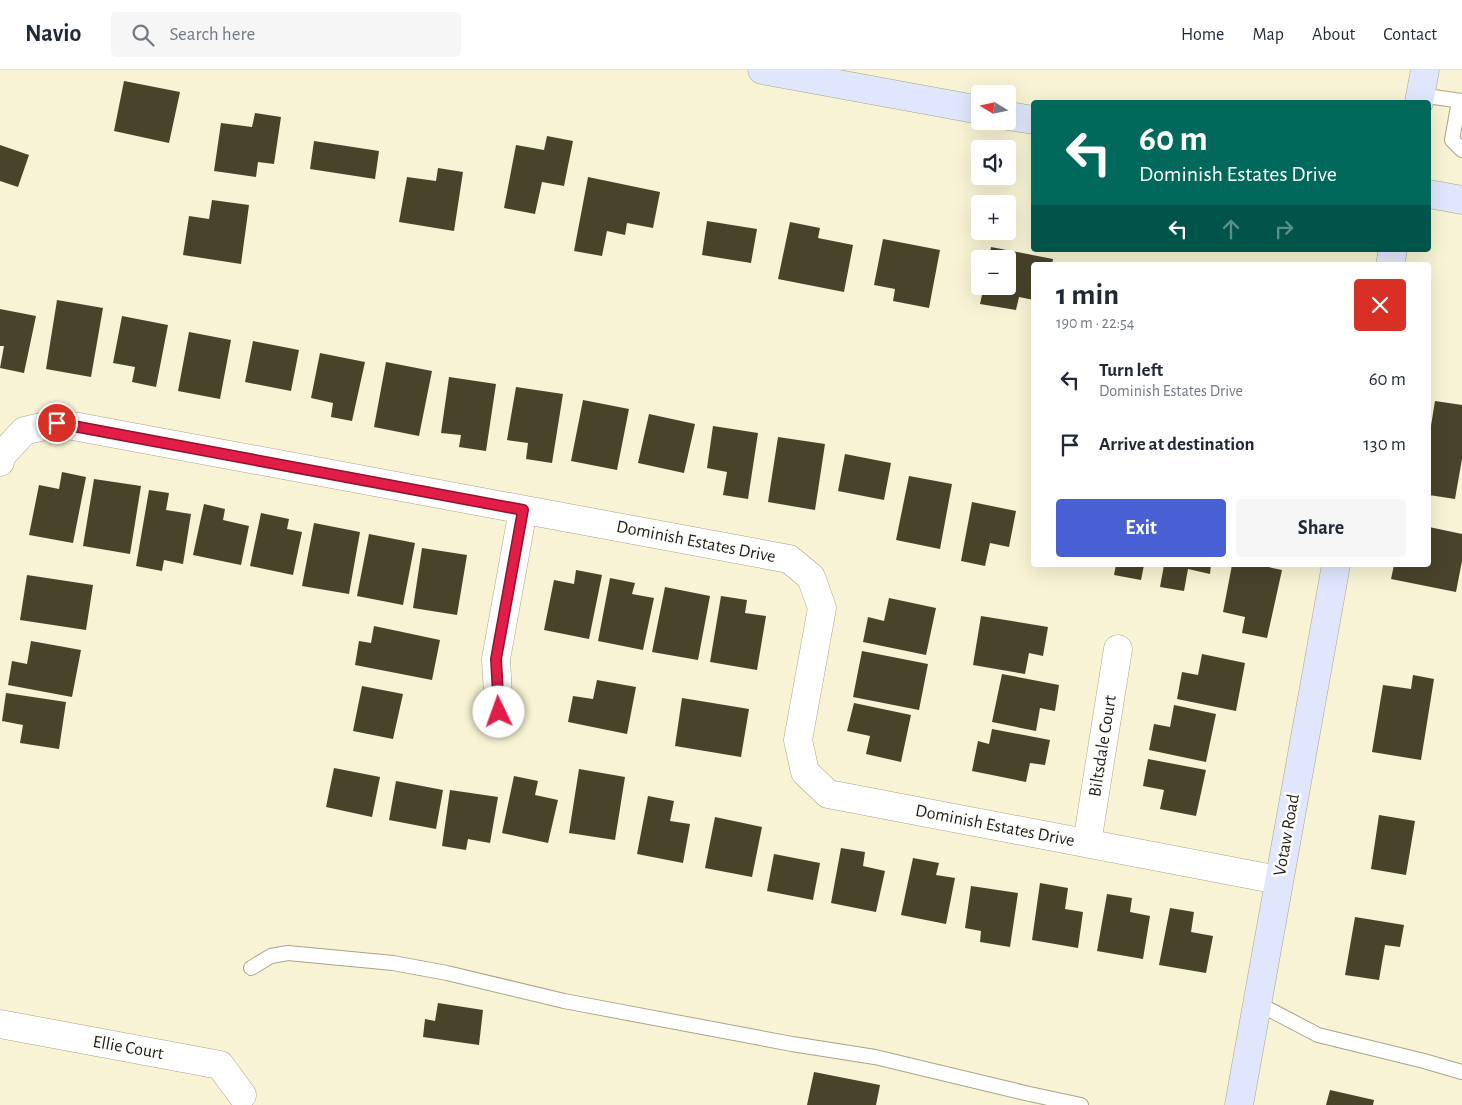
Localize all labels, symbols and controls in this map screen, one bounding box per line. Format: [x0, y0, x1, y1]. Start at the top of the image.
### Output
search box [111, 12, 461, 57]
icon: search [129, 21, 157, 49]
text: Navio [25, 22, 81, 46]
text: Search here [169, 25, 255, 44]
text: Home [1181, 26, 1224, 44]
text: Map [1252, 26, 1284, 44]
text: About [1312, 26, 1355, 44]
text: Contact [1383, 26, 1437, 44]
north arrow [971, 85, 1016, 130]
map controls [971, 85, 1016, 295]
icon: left [1056, 120, 1121, 185]
text: 60 m [1139, 122, 1208, 157]
button: sound [971, 140, 1016, 185]
text: Dominish Estates Drive [1139, 163, 1337, 185]
button: + [971, 195, 1016, 240]
icon: left [1164, 215, 1192, 243]
icon: ahead [1217, 215, 1245, 243]
icon: right [1270, 215, 1298, 243]
button: − [971, 250, 1016, 295]
button: close [1354, 279, 1406, 331]
text: 1 min [1056, 280, 1119, 310]
text: 190 m · 22:54 [1056, 315, 1134, 331]
text: Turn left [1099, 361, 1163, 380]
icon: left [1056, 366, 1084, 394]
text: 60 m [1369, 370, 1406, 389]
text: Dominish Estates Drive [1099, 383, 1243, 399]
pin [36, 402, 78, 444]
icon: arrive [43, 409, 71, 437]
icon: arrive [1056, 431, 1084, 459]
text: Arrive at destination [1099, 435, 1255, 454]
text: 130 m [1363, 435, 1406, 454]
button: Exit [1056, 499, 1226, 557]
button: Share [1236, 499, 1406, 557]
street label: Dominish Estates Drive [615, 518, 777, 566]
position arrow [472, 685, 524, 737]
street label: Biltsdale Court [1086, 694, 1120, 798]
street label: Votaw Road [1271, 793, 1303, 877]
street label: Dominish Estates Drive [914, 802, 1076, 850]
street label: Ellie Court [91, 1033, 165, 1063]

